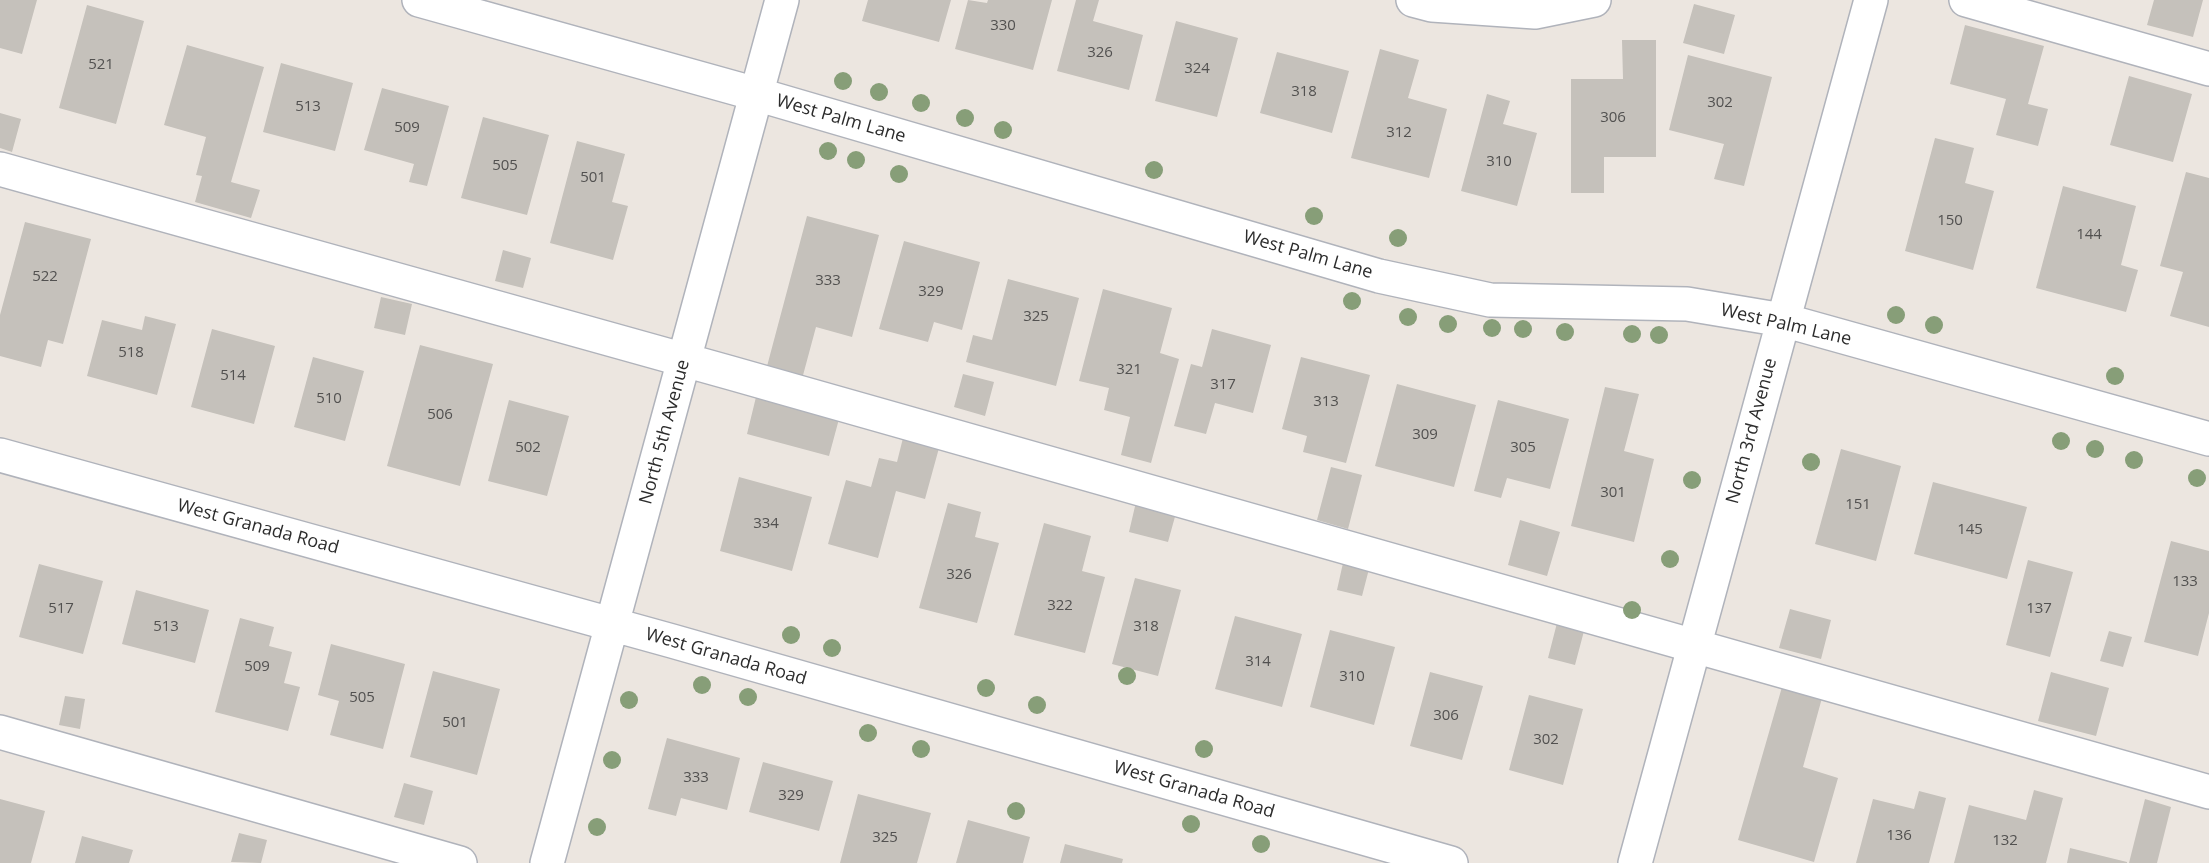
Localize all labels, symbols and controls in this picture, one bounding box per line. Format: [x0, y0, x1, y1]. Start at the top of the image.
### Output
house number: 330 [990, 17, 1016, 35]
house number: 326 [1087, 44, 1113, 62]
house number: 521 [88, 56, 114, 74]
house number: 324 [1184, 60, 1210, 78]
house number: 318 [1291, 83, 1317, 101]
street label: West Palm Lane [774, 90, 908, 148]
house number: 302 [1707, 94, 1733, 112]
house number: 513 [295, 98, 321, 116]
house number: 306 [1600, 109, 1626, 127]
house number: 509 [394, 119, 420, 137]
house number: 312 [1386, 124, 1412, 142]
house number: 310 [1486, 153, 1512, 171]
house number: 505 [492, 157, 518, 175]
house number: 501 [580, 169, 606, 187]
house number: 150 [1937, 212, 1963, 230]
street label: West Palm Lane [1241, 226, 1375, 284]
house number: 144 [2076, 226, 2102, 244]
house number: 522 [32, 268, 58, 286]
house number: 333 [815, 272, 841, 290]
house number: 329 [918, 283, 944, 301]
street label: West Palm Lane [1718, 299, 1854, 351]
house number: 325 [1023, 308, 1049, 326]
house number: 518 [118, 344, 144, 362]
street label: North 3rd Avenue [1722, 356, 1782, 506]
street label: North 5th Avenue [635, 357, 695, 507]
house number: 321 [1116, 361, 1142, 379]
house number: 514 [220, 367, 246, 385]
house number: 317 [1210, 376, 1236, 394]
house number: 510 [316, 390, 342, 408]
house number: 313 [1313, 393, 1339, 411]
house number: 506 [427, 406, 453, 424]
house number: 309 [1412, 426, 1438, 444]
house number: 502 [515, 439, 541, 457]
house number: 305 [1510, 439, 1536, 457]
house number: 301 [1600, 484, 1626, 502]
street label: West Granada Road [175, 495, 341, 559]
house number: 151 [1845, 496, 1871, 514]
house number: 334 [753, 515, 779, 533]
house number: 145 [1957, 521, 1983, 539]
house number: 326 [946, 566, 972, 584]
house number: 133 [2172, 573, 2198, 591]
house number: 322 [1047, 597, 1073, 615]
house number: 517 [48, 600, 74, 618]
house number: 137 [2026, 600, 2052, 618]
house number: 513 [153, 618, 179, 636]
house number: 318 [1133, 618, 1159, 636]
street label: West Granada Road [643, 624, 809, 690]
house number: 314 [1245, 653, 1271, 671]
house number: 509 [244, 658, 270, 676]
house number: 310 [1339, 668, 1365, 686]
house number: 505 [349, 689, 375, 707]
house number: 306 [1433, 707, 1459, 725]
house number: 501 [442, 714, 468, 732]
house number: 302 [1533, 731, 1559, 749]
street label: West Granada Road [1111, 757, 1277, 823]
house number: 333 [683, 769, 709, 787]
house number: 329 [778, 787, 804, 805]
house number: 136 [1886, 827, 1912, 845]
house number: 325 [872, 829, 898, 847]
house number: 132 [1992, 832, 2018, 850]

